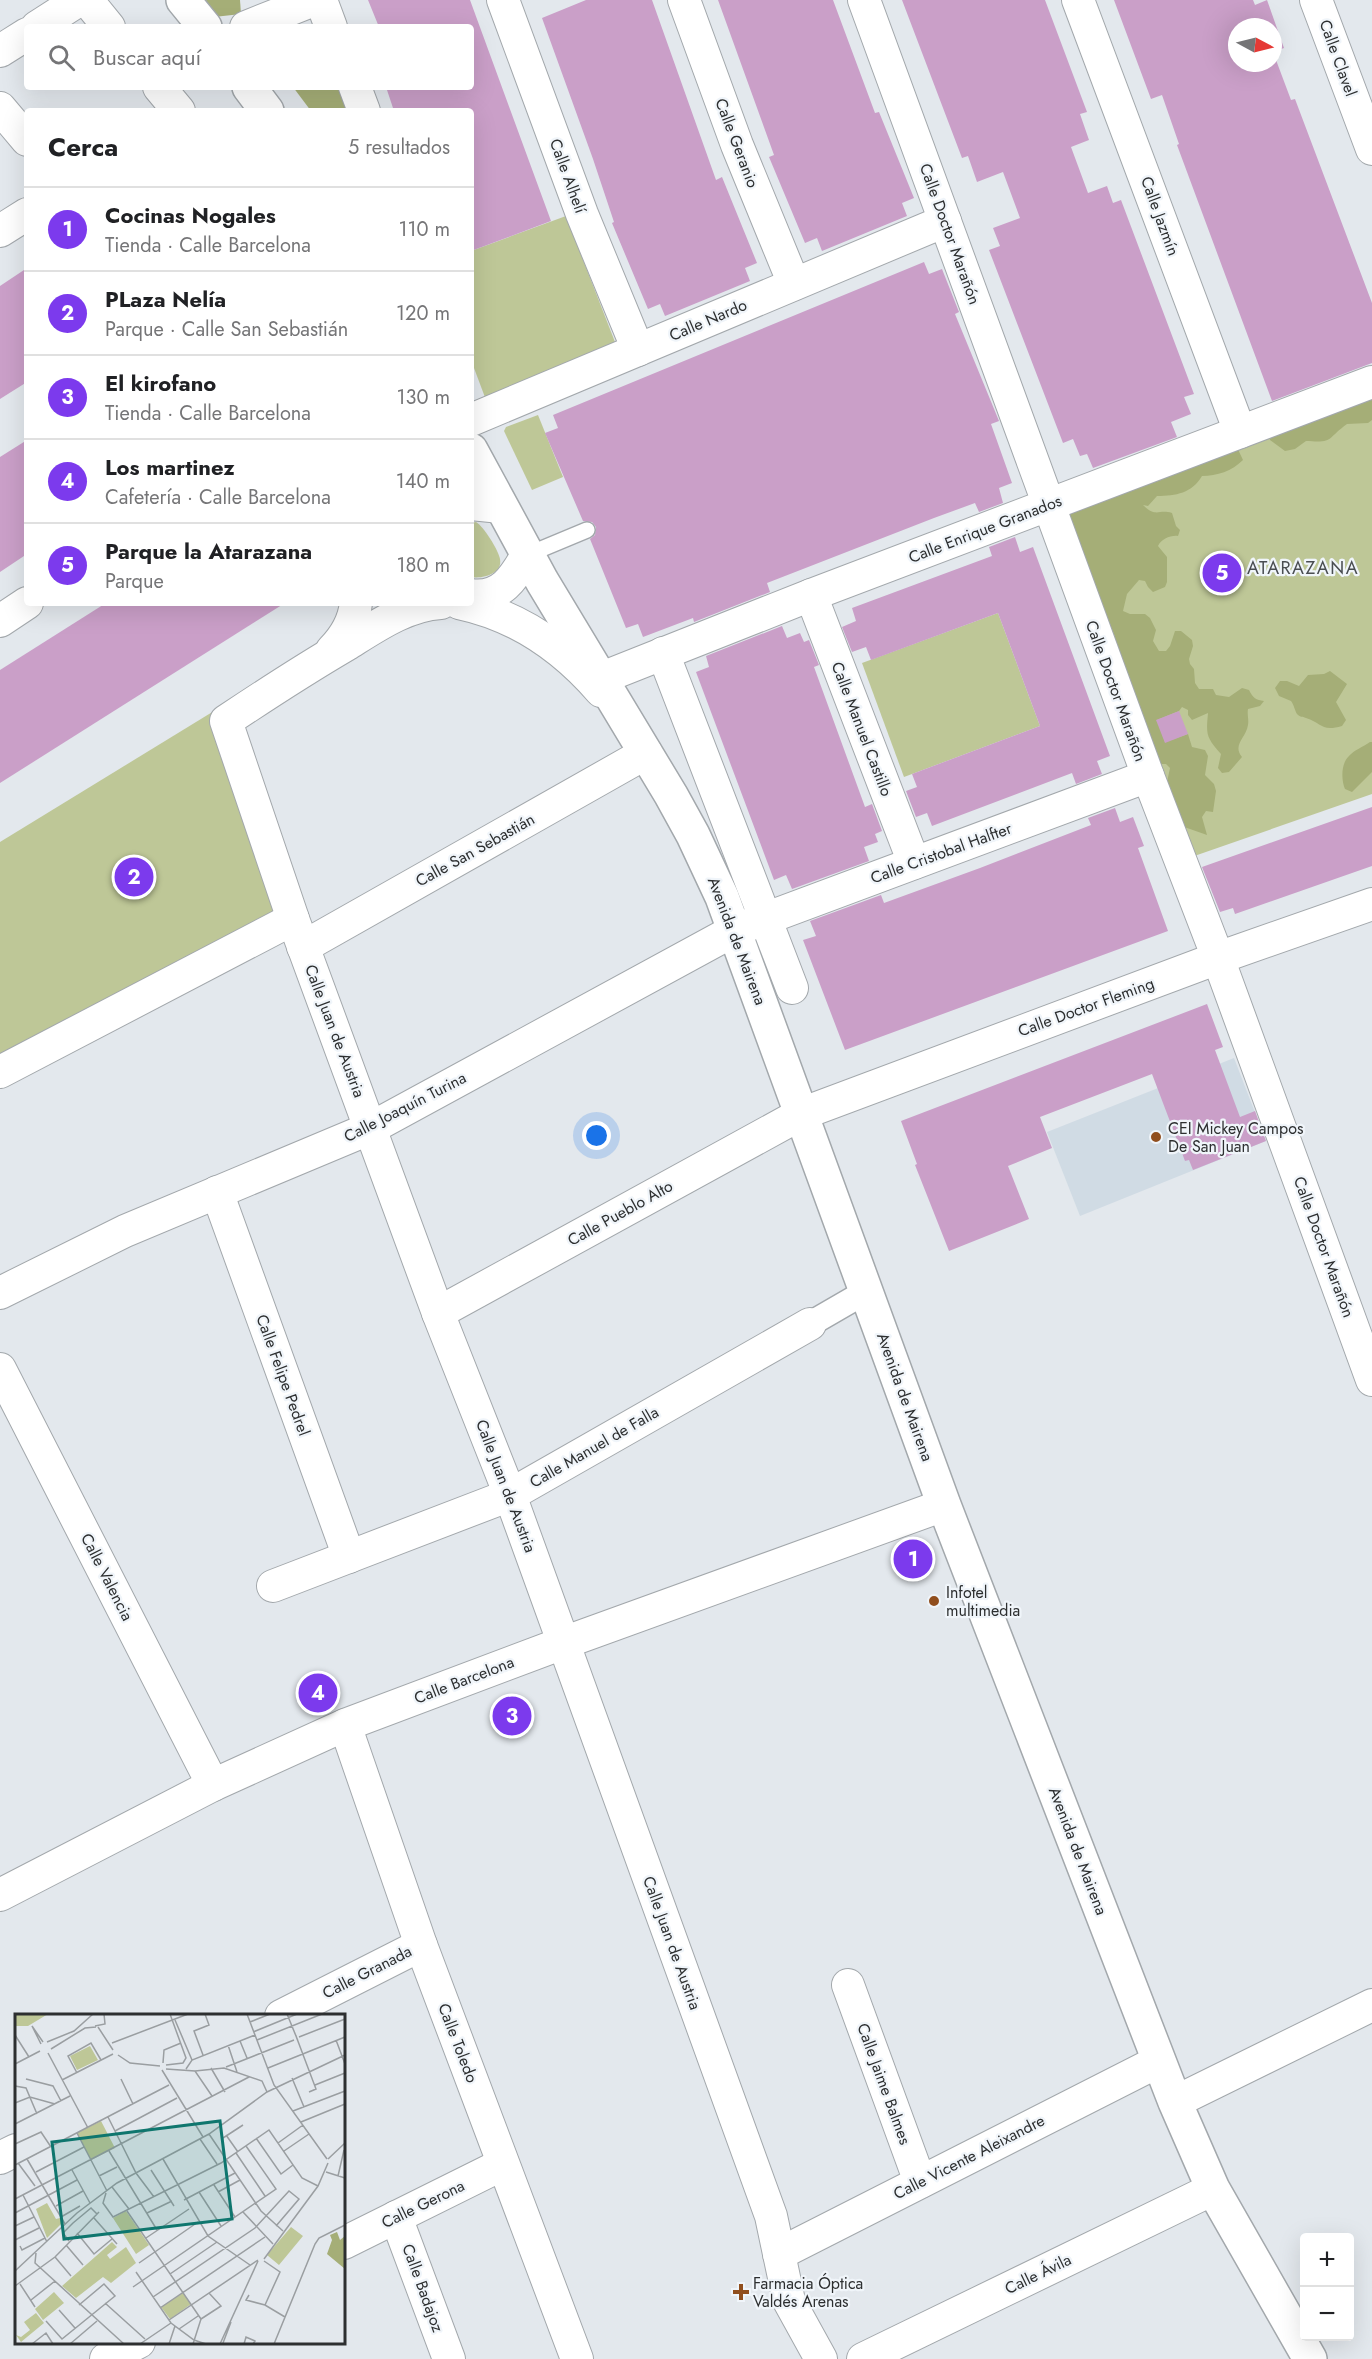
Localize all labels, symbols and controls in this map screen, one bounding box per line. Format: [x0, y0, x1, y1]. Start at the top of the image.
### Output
street label: Calle Clavel [1314, 16, 1362, 100]
north arrow [1228, 18, 1282, 72]
search box [24, 24, 474, 90]
icon: search [45, 41, 78, 74]
text: Buscar aquí [93, 41, 201, 73]
street label: Calle Geranio [709, 95, 765, 191]
text: Cerca [48, 128, 118, 166]
text: 5 resultados [348, 133, 450, 162]
street label: Calle Alhelí [544, 136, 592, 217]
street label: Calle Doctor Marañón [914, 160, 986, 308]
street label: Calle Jazmín [1135, 173, 1185, 259]
text: Cocinas Nogales [105, 199, 276, 231]
text: 1 [62, 215, 73, 244]
text: 110 m [398, 215, 450, 244]
text: Tienda · Calle Barcelona [105, 231, 311, 260]
text: PLaza Nelía [105, 283, 226, 315]
street label: Calle Nardo [666, 293, 751, 347]
text: 2 [61, 299, 74, 328]
text: 120 m [396, 299, 450, 328]
text: Parque · Calle San Sebastián [105, 315, 348, 344]
text: El kirofano [105, 367, 216, 399]
text: 3 [61, 383, 74, 412]
text: 130 m [396, 383, 450, 412]
text: Tienda · Calle Barcelona [105, 399, 311, 428]
text: Los martinez [105, 451, 235, 483]
text: 4 [61, 467, 74, 496]
text: 140 m [396, 467, 450, 496]
text: Cafetería · Calle Barcelona [105, 483, 331, 512]
street label: Calle Enrique Granados [905, 489, 1065, 569]
text: Parque la Atarazana [105, 535, 312, 567]
pin: 5 [1202, 550, 1242, 596]
text: 5 [61, 551, 74, 580]
text: 180 m [396, 551, 450, 580]
district label: ATARAZANA [1247, 555, 1359, 581]
text: Parque [105, 567, 164, 596]
street label: Calle Doctor Marañón [1080, 617, 1152, 765]
street label: Calle Manuel Castillo [826, 658, 898, 800]
street label: Calle San Sebastián [411, 808, 539, 892]
street label: Calle Cristobal Halfter [867, 817, 1015, 889]
pin: 2 [114, 854, 154, 900]
street label: Avenida de Mairena [702, 874, 772, 1008]
street label: Calle Juan de Austria [299, 961, 371, 1101]
street label: Calle Doctor Fleming [1015, 972, 1157, 1042]
street label: Calle Joaquín Turina [340, 1066, 470, 1148]
place label: CEI Mickey Campos De San Juan [1168, 1117, 1303, 1158]
your location [582, 1121, 611, 1150]
marker: CEI Mickey Campos De San Juan [1149, 1130, 1163, 1144]
street label: Calle Doctor Marañón [1288, 1173, 1360, 1321]
street label: Calle Pueblo Alto [563, 1174, 677, 1251]
street label: Calle Felipe Pedrel [250, 1311, 316, 1439]
street label: Avenida de Mairena [871, 1329, 939, 1465]
street label: Calle Manuel de Falla [525, 1401, 663, 1493]
street label: Calle Juan de Austria [470, 1416, 542, 1556]
street label: Calle Valencia [75, 1529, 139, 1625]
pin: 1 [894, 1536, 932, 1582]
place label: Infotel multimedia [946, 1581, 1020, 1622]
marker: Infotel multimedia [927, 1594, 941, 1608]
street label: Calle Barcelona [411, 1650, 517, 1710]
pin: 4 [298, 1670, 338, 1716]
pin: 3 [492, 1694, 532, 1738]
street label: Avenida de Mairena [1043, 1784, 1113, 1918]
street label: Calle Juan de Austria [637, 1873, 707, 2013]
street label: Calle Granada [318, 1940, 416, 2004]
street label: Calle Toledo [432, 2000, 484, 2086]
inset map [15, 2014, 345, 2344]
street label: Calle Jaime Balmes [851, 2020, 917, 2148]
street label: Calle Vicente Aleixandre [889, 2109, 1049, 2205]
street label: Calle Gerona [378, 2174, 468, 2234]
map controls [1300, 2233, 1354, 2341]
button: + [1300, 2233, 1354, 2287]
street label: Calle Badajoz [396, 2241, 450, 2336]
street label: Calle Ávila [1001, 2248, 1075, 2300]
place label: Farmacia Óptica Valdés Arenas [753, 2272, 863, 2313]
marker: Farmacia Óptica Valdés Arenas [734, 2285, 748, 2299]
button: − [1300, 2287, 1354, 2341]

